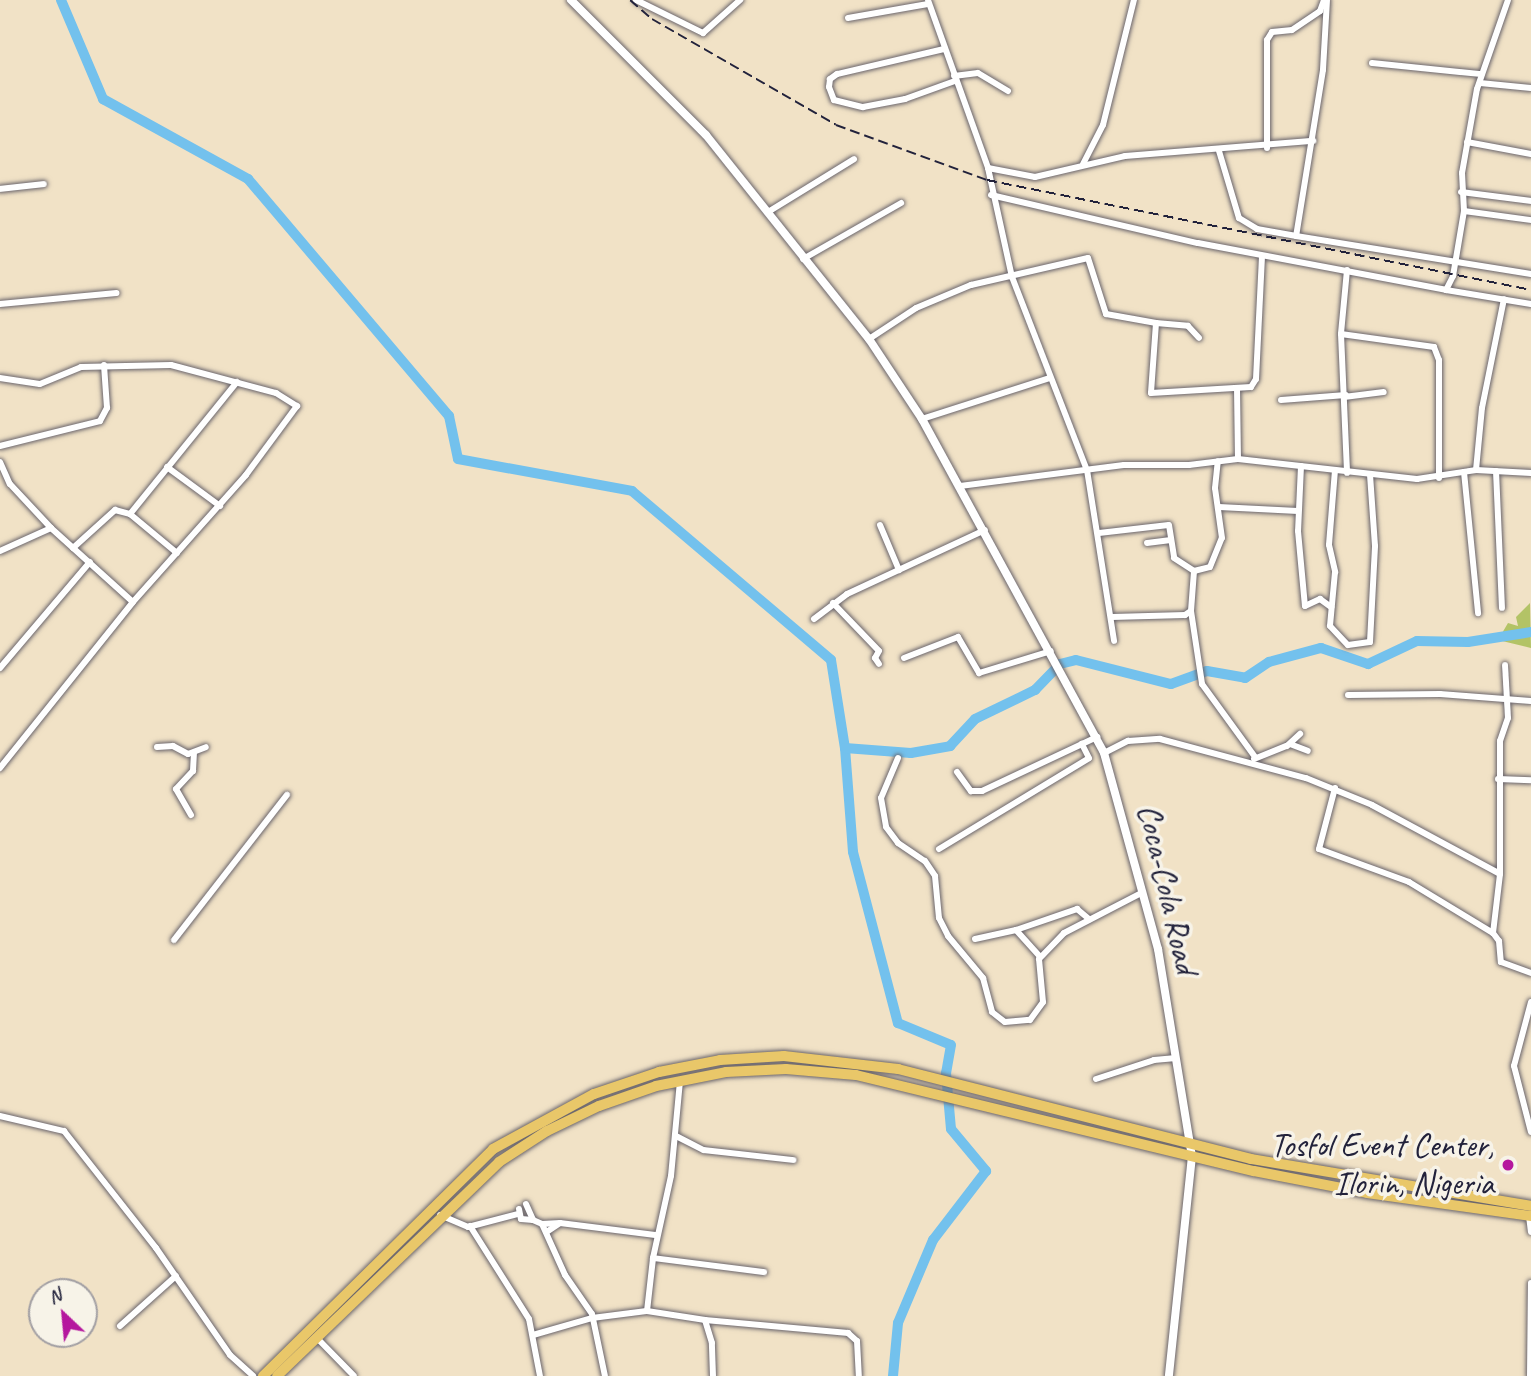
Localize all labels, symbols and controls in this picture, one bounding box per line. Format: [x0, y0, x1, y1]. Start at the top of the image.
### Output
street label: Coca-Cola Road [1128, 801, 1206, 977]
place label: Tosfol Event Center, Ilorin, Nigeria [1270, 1126, 1494, 1204]
marker: Tosfol Event Center, Ilorin, Nigeria [1500, 1157, 1516, 1173]
north arrow [28, 1278, 98, 1348]
text: N [44, 1283, 65, 1309]

